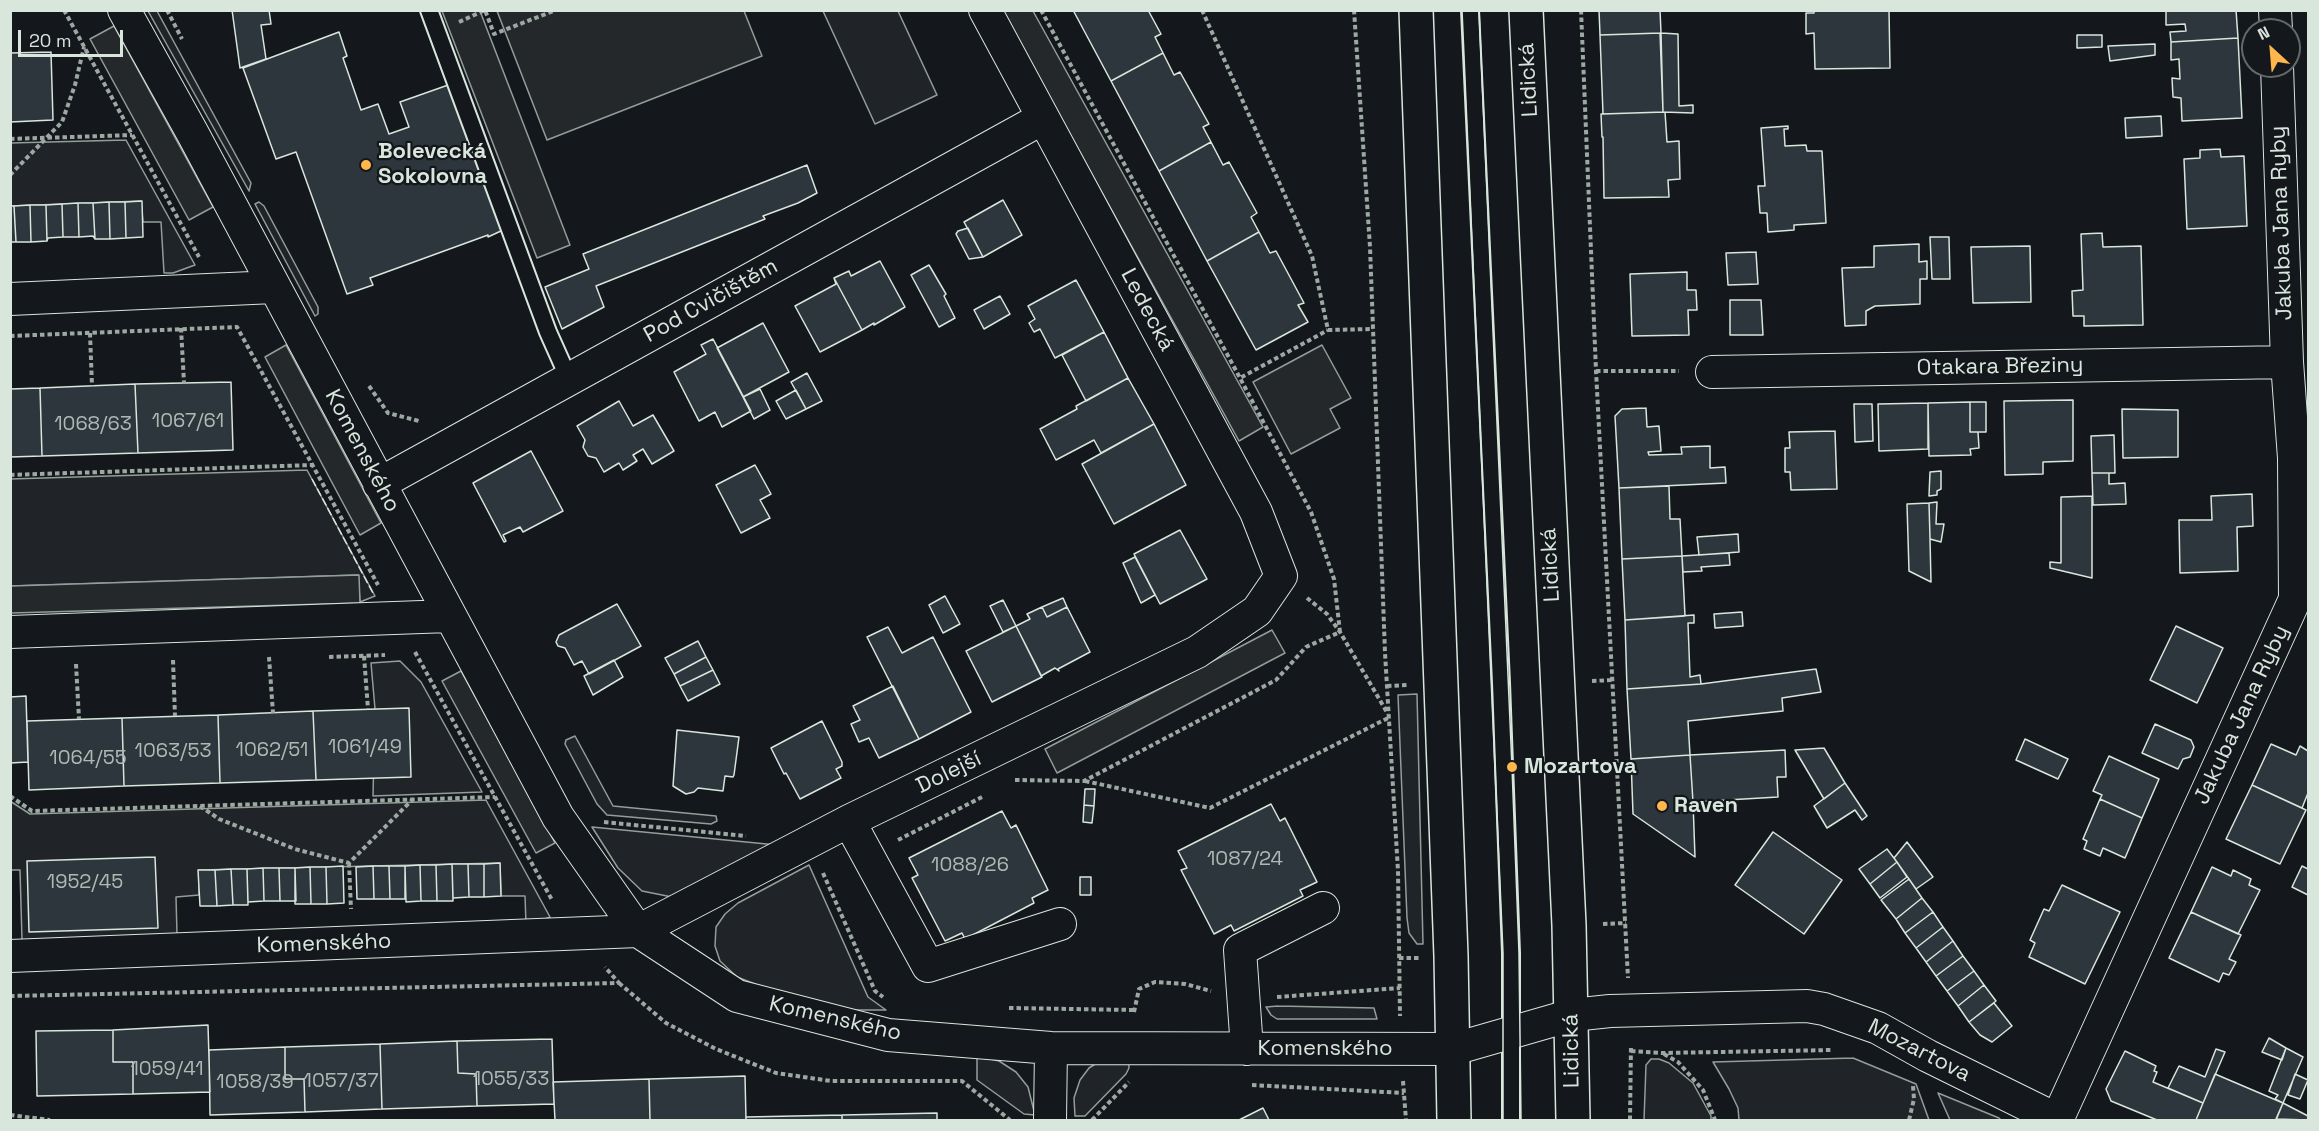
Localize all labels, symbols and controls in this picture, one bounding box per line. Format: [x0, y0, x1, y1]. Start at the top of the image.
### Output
scale bar [21, 18, 126, 56]
north arrow [2241, 18, 2301, 78]
text: N [2254, 21, 2273, 45]
text: 20 m [29, 29, 72, 52]
street label: Lidická [1514, 42, 1544, 118]
street label: Jakuba Jana Ryby [2265, 125, 2299, 321]
place label: Bolevecká Sokolovna [378, 139, 487, 190]
marker: Bolevecká Sokolovna [359, 158, 373, 172]
street label: Pod Cvičištěm [639, 253, 783, 349]
street label: Ledecká [1114, 264, 1180, 356]
street label: Otakara Březiny [1916, 352, 2084, 382]
street label: Komenského [319, 385, 405, 517]
house number: 1067/61 [152, 410, 224, 434]
house number: 1068/63 [54, 413, 132, 437]
street label: Lidická [1536, 527, 1566, 603]
street label: Jakuba Jana Ryby [2189, 621, 2295, 809]
house number: 1061/49 [328, 736, 402, 760]
house number: 1062/51 [236, 739, 308, 763]
house number: 1063/53 [135, 740, 211, 764]
street label: Dolejší [912, 746, 986, 800]
house number: 1064/55 [49, 747, 127, 771]
place label: Mozartova [1524, 754, 1637, 780]
marker: Mozartova [1505, 760, 1519, 774]
place label: Raven [1674, 793, 1738, 819]
marker: Raven [1655, 799, 1669, 813]
house number: 1087/24 [1207, 848, 1283, 872]
house number: 1088/26 [931, 854, 1009, 878]
house number: 1952/45 [47, 871, 123, 895]
street label: Komenského [256, 928, 392, 960]
street label: Komenského [766, 991, 904, 1047]
street label: Lidická [1558, 1014, 1586, 1088]
street label: Mozartova [1863, 1014, 1975, 1088]
street label: Komenského [1258, 1036, 1392, 1062]
house number: 1059/41 [130, 1058, 204, 1082]
house number: 1055/33 [473, 1068, 549, 1092]
house number: 1057/37 [304, 1070, 378, 1094]
house number: 1058/39 [216, 1071, 294, 1095]

